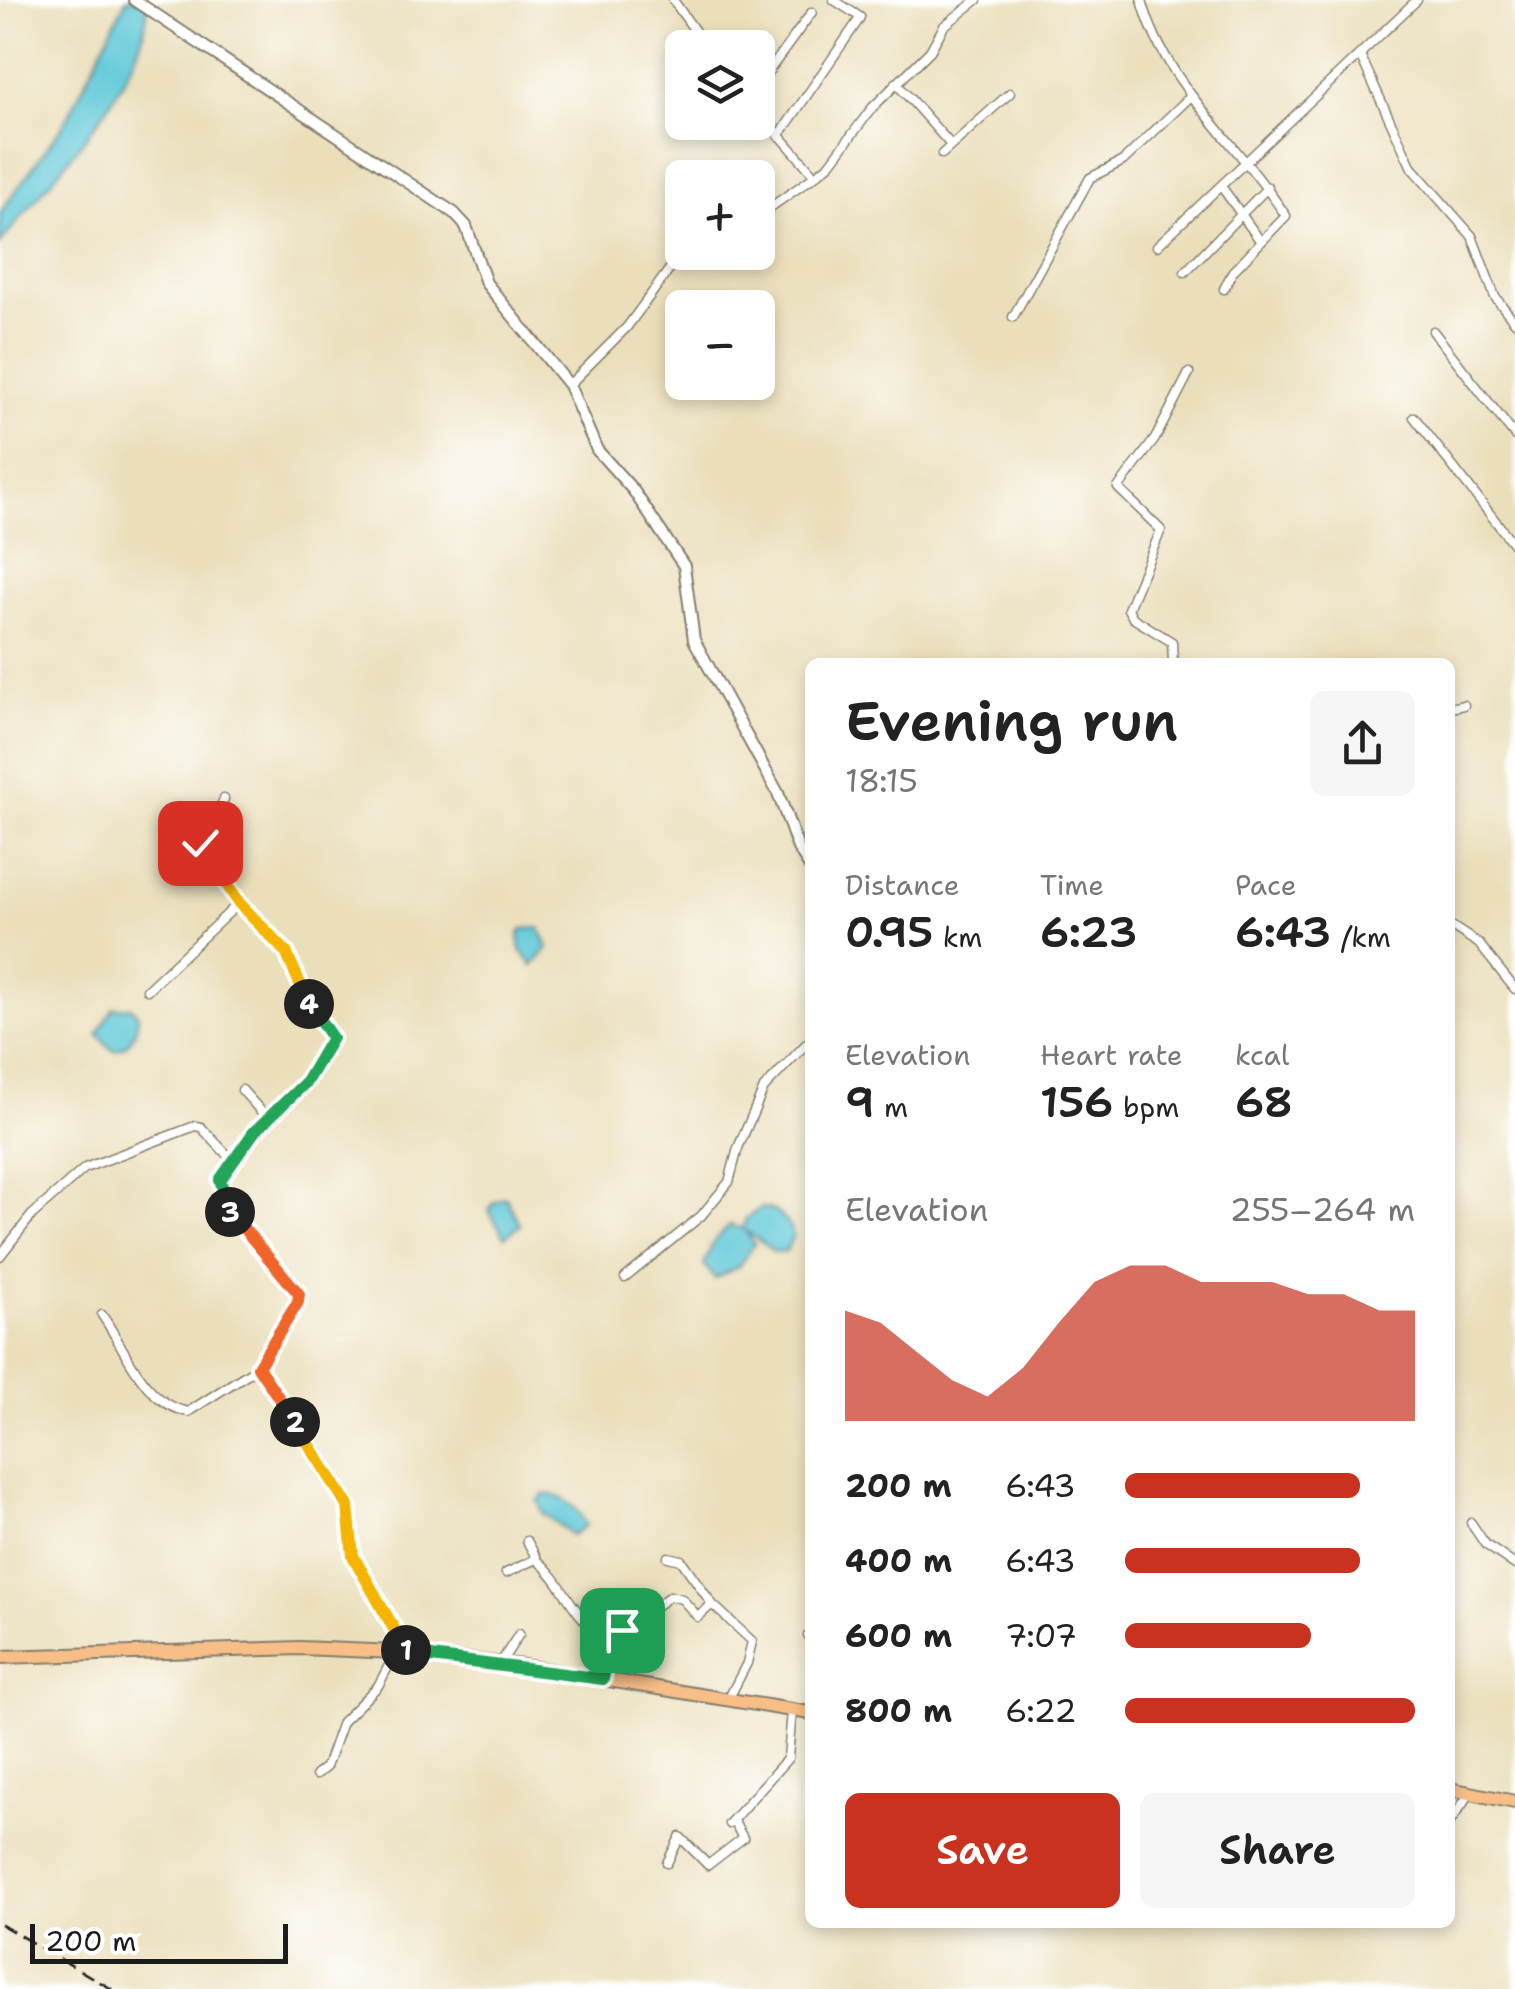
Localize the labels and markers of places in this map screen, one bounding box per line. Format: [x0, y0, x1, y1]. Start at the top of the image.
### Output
pin [158, 801, 243, 886]
pin: 4 [284, 979, 334, 1029]
pin: 3 [205, 1187, 255, 1237]
pin: 2 [270, 1397, 320, 1447]
pin [580, 1588, 665, 1673]
pin: 1 [381, 1625, 431, 1675]

